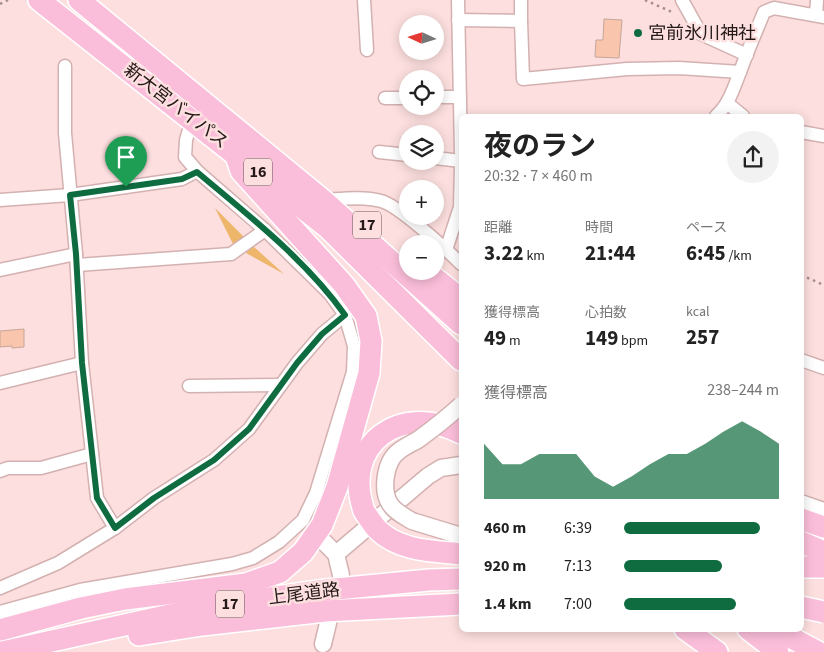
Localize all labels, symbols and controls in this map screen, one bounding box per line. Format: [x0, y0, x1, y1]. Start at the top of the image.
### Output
north arrow [399, 15, 444, 60]
map controls [399, 15, 444, 280]
place label: 宮前氷川神社 [648, 21, 756, 46]
marker: 宮前氷川神社 [632, 27, 644, 39]
street label: 新大宮バイパス [119, 57, 233, 155]
button: locate [399, 70, 444, 115]
button: layers [399, 125, 444, 170]
text: 夜のラン [484, 126, 596, 166]
button: share [727, 131, 779, 183]
pin [105, 136, 147, 187]
icon: arrive [112, 143, 140, 171]
road number: 16 [244, 158, 272, 186]
text: 20:32 · 7 × 460 m [484, 165, 593, 187]
button: + [399, 180, 444, 225]
road number: 17 [353, 212, 381, 238]
text: 距離 [484, 218, 512, 238]
text: 時間 [585, 218, 613, 238]
text: ペース [686, 218, 727, 238]
button: − [399, 235, 444, 280]
text: 3.22 [484, 238, 524, 268]
text: 21:44 [585, 238, 636, 268]
text: 6:45 [686, 238, 726, 268]
text: km [524, 246, 545, 266]
text: /km [726, 246, 752, 266]
text: kcal [686, 302, 710, 322]
text: 獲得標高 [484, 303, 540, 323]
text: 心拍数 [585, 303, 627, 323]
text: 257 [686, 322, 719, 352]
text: 49 [484, 323, 506, 353]
text: 149 [585, 323, 618, 353]
text: m [506, 331, 521, 351]
text: bpm [618, 331, 648, 351]
text: 238–244 m [707, 379, 779, 401]
text: 獲得標高 [484, 382, 548, 404]
text: 460 m [484, 517, 526, 539]
text: 6:39 [564, 517, 592, 539]
text: 920 m [484, 555, 526, 577]
text: 7:13 [564, 555, 592, 577]
street label: 上尾道路 [267, 577, 341, 611]
road number: 17 [216, 590, 244, 618]
text: 1.4 km [484, 593, 531, 615]
text: 7:00 [564, 593, 592, 615]

